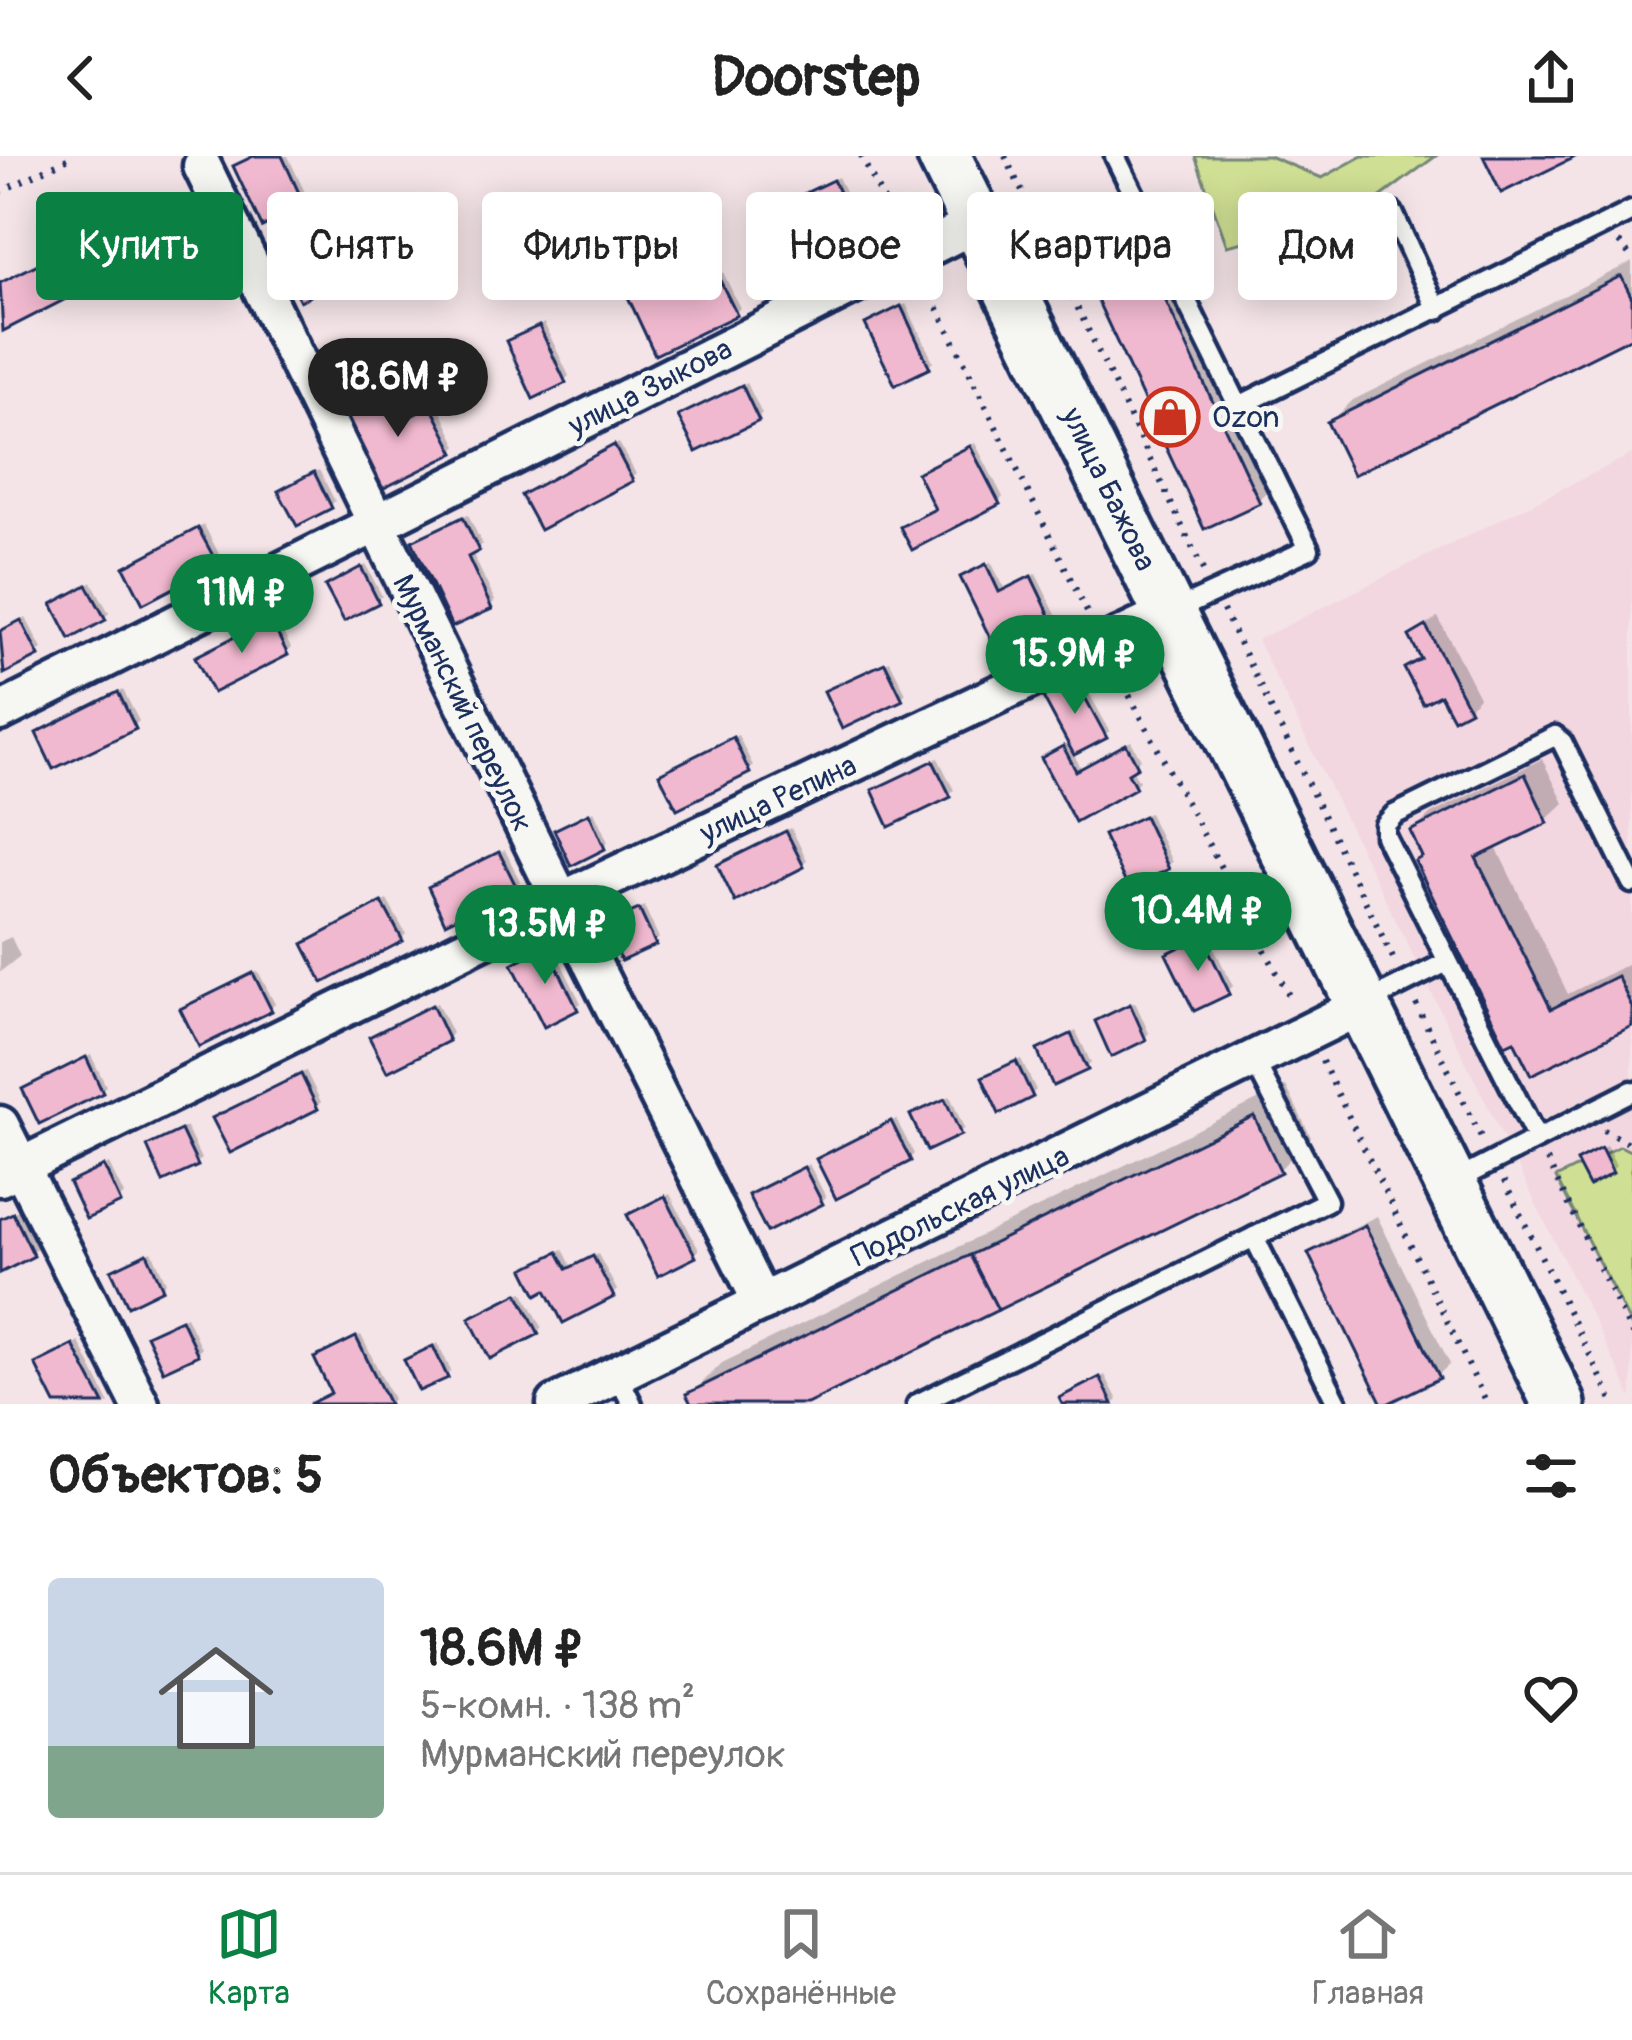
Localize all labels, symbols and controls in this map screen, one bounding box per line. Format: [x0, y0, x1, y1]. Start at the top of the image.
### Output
text: Doorstep [711, 44, 921, 112]
icon: back [48, 45, 114, 111]
icon: share [1518, 45, 1584, 111]
chip: Купить [36, 192, 243, 300]
chip: Снять [267, 192, 458, 300]
chip: Фильтры [482, 192, 722, 300]
chip: Новое [746, 192, 943, 300]
chip: Квартира [967, 192, 1214, 300]
chip: Дом [1238, 192, 1397, 300]
street label: улица Зыкова [561, 330, 738, 445]
pin: 18.6M ₽ [287, 338, 509, 440]
text: 18.6M ₽ [335, 352, 461, 401]
shop icon: Ozon [1139, 386, 1201, 448]
place label: Ozon [1212, 399, 1279, 436]
street label: улица Бажова [1053, 401, 1164, 577]
pin: 11M ₽ [158, 554, 326, 656]
text: 11M ₽ [197, 568, 287, 617]
street label: Мурманский переулок [384, 569, 541, 838]
pin: 15.9M ₽ [964, 615, 1186, 717]
text: 15.9M ₽ [1013, 629, 1137, 678]
street label: улица Репина [693, 747, 862, 852]
pin: 10.4M ₽ [1087, 872, 1309, 974]
pin: 13.5M ₽ [434, 885, 656, 987]
text: 10.4M ₽ [1132, 886, 1265, 935]
text: 13.5M ₽ [482, 899, 608, 948]
street label: Подольская улица [845, 1138, 1075, 1275]
icon: filters [1518, 1443, 1584, 1509]
text: Объектов: 5 [48, 1444, 323, 1508]
text: 18.6M ₽ [420, 1617, 585, 1681]
icon: home [144, 1626, 288, 1770]
icon: heart [1518, 1665, 1584, 1731]
text: 5-комн. · 138 m² [420, 1681, 695, 1730]
text: Мурманский переулок [420, 1730, 786, 1779]
tab: Карта [208, 1901, 290, 2014]
tab: Сохранённые [706, 1901, 896, 2014]
tab: Главная [1312, 1901, 1424, 2014]

